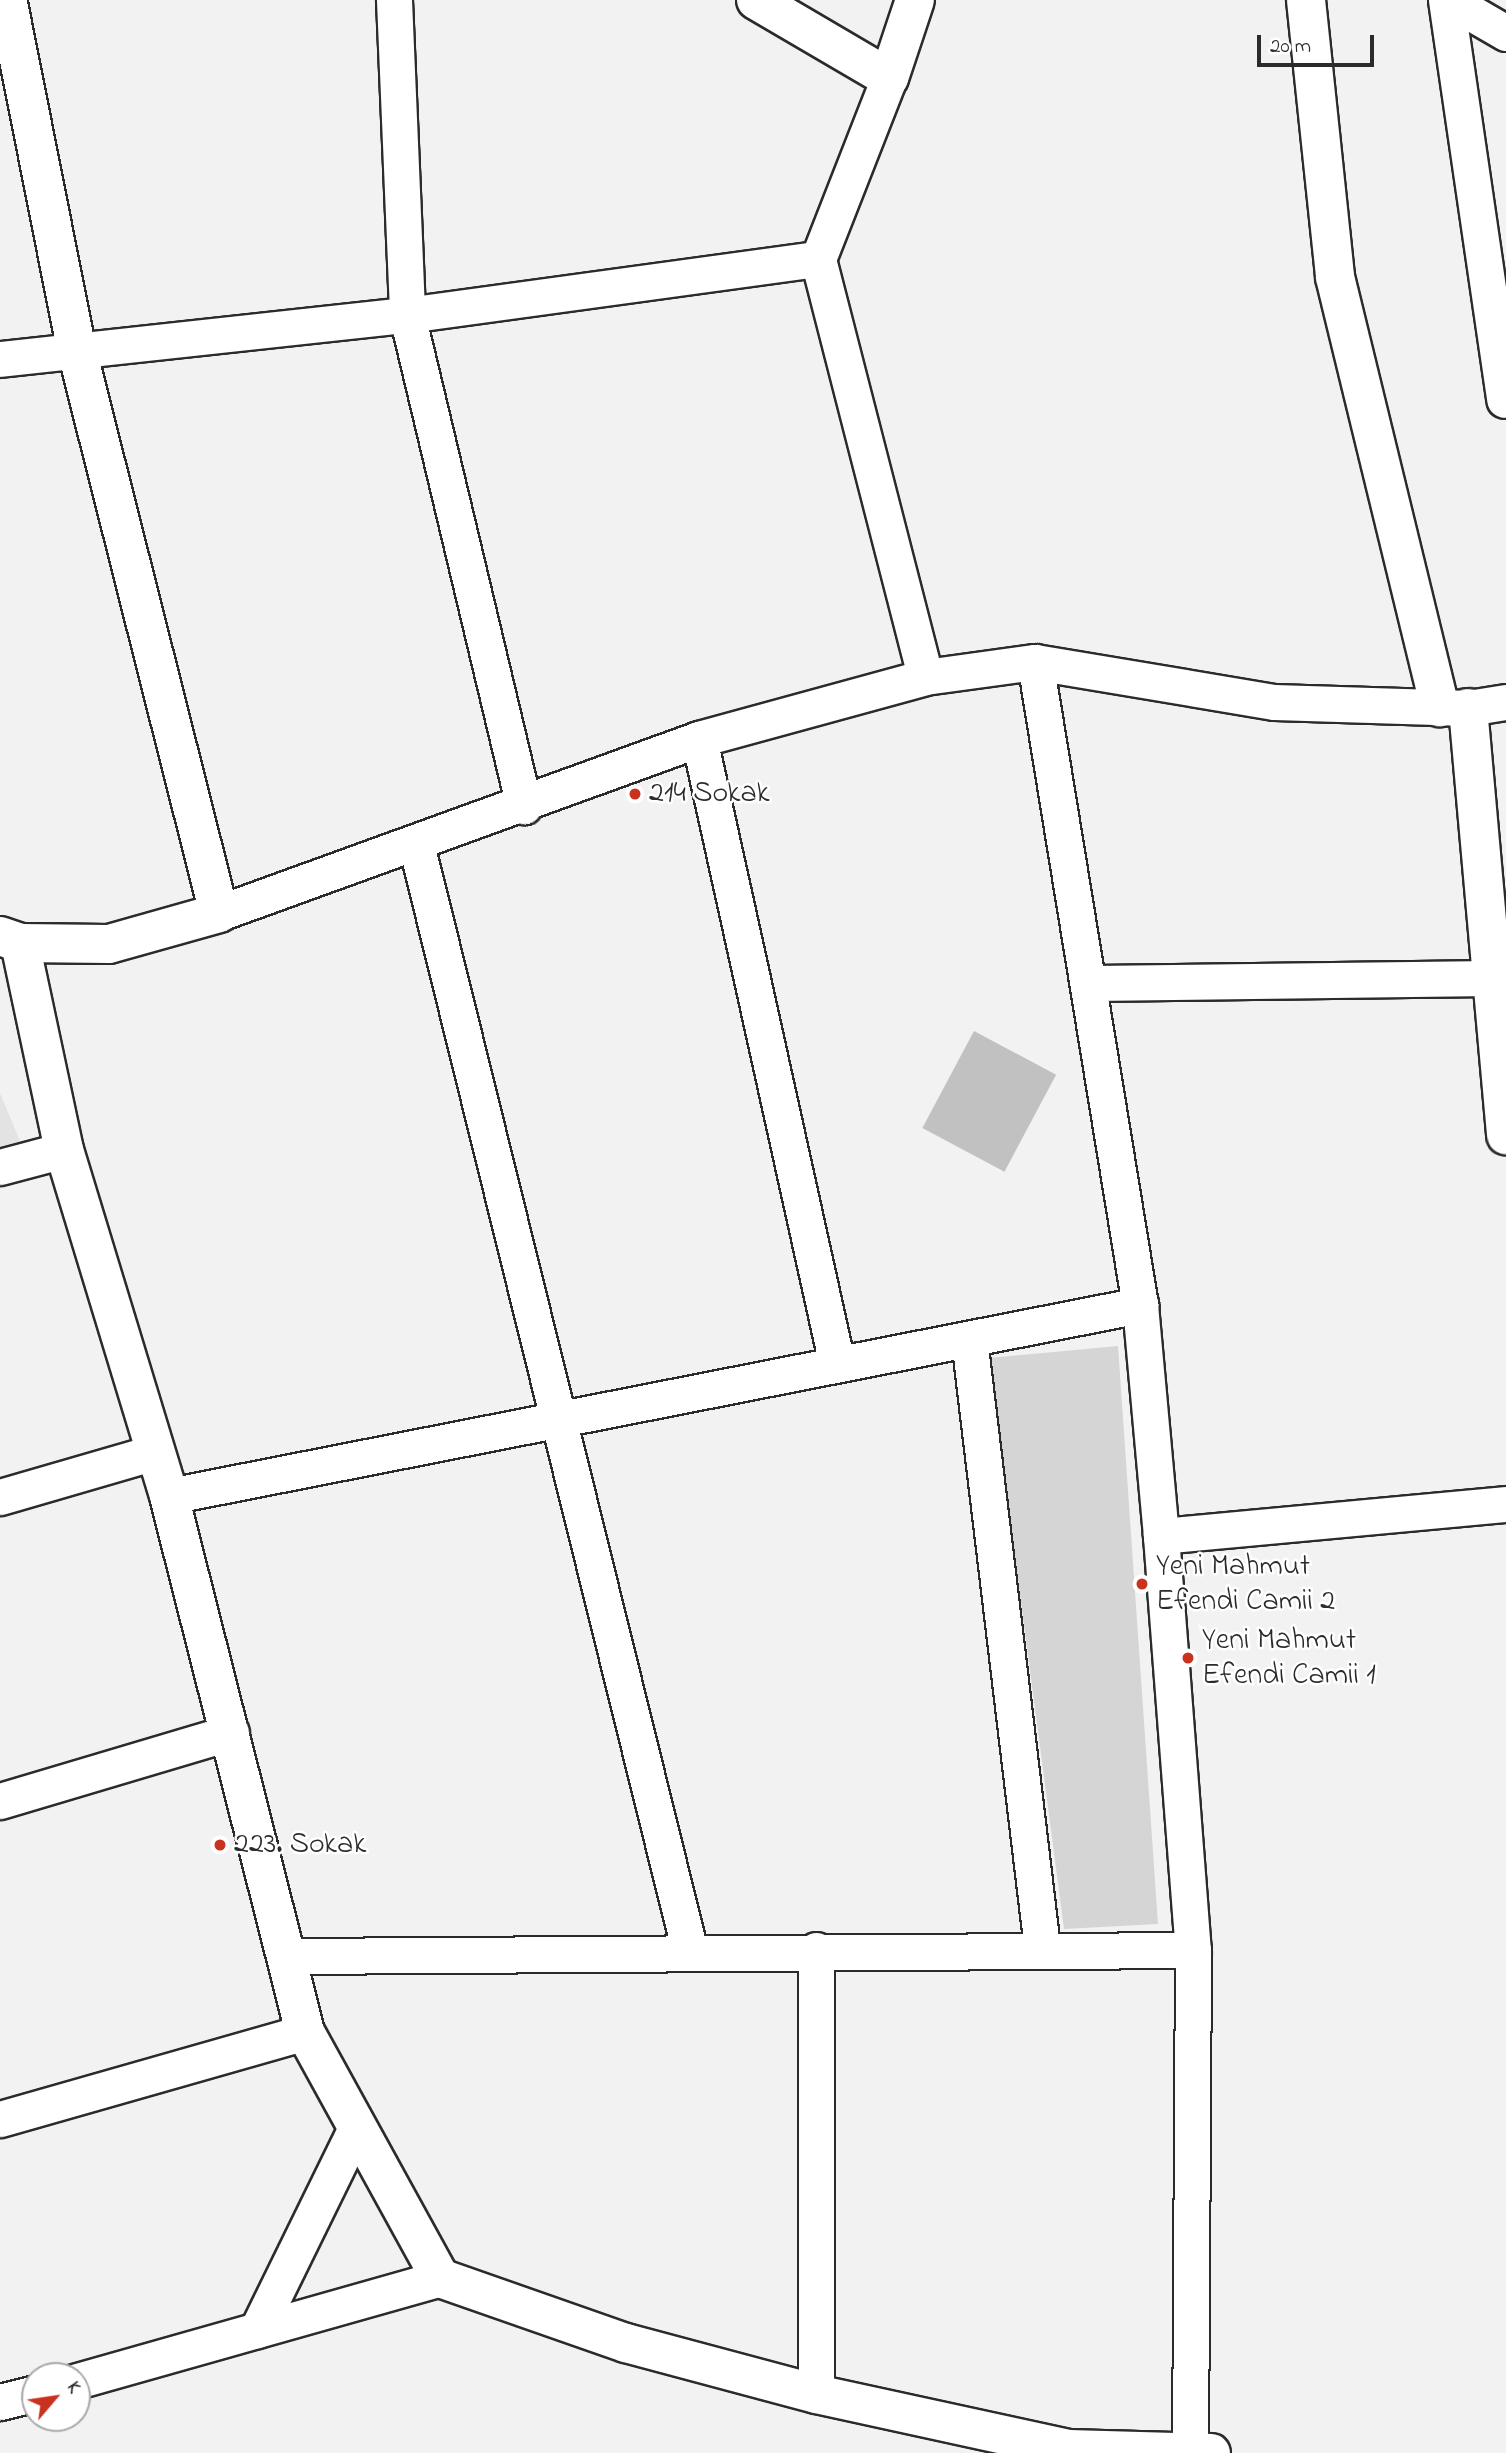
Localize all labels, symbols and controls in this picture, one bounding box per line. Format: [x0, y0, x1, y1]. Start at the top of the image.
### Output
scale bar [1261, 21, 1378, 65]
text: 20 m [1270, 32, 1311, 62]
place label: 214 Sokak [649, 776, 770, 812]
marker: 214 Sokak [627, 786, 643, 802]
place label: Yeni Mahmut Efendi Camii 2 [1156, 1549, 1335, 1620]
marker: Yeni Mahmut Efendi Camii 2 [1134, 1576, 1150, 1592]
place label: Yeni Mahmut Efendi Camii 1 [1202, 1623, 1376, 1694]
marker: Yeni Mahmut Efendi Camii 1 [1180, 1650, 1196, 1666]
place label: 223. Sokak [234, 1827, 366, 1863]
marker: 223. Sokak [212, 1837, 228, 1853]
north arrow [21, 2362, 91, 2432]
text: K [59, 2377, 87, 2398]

